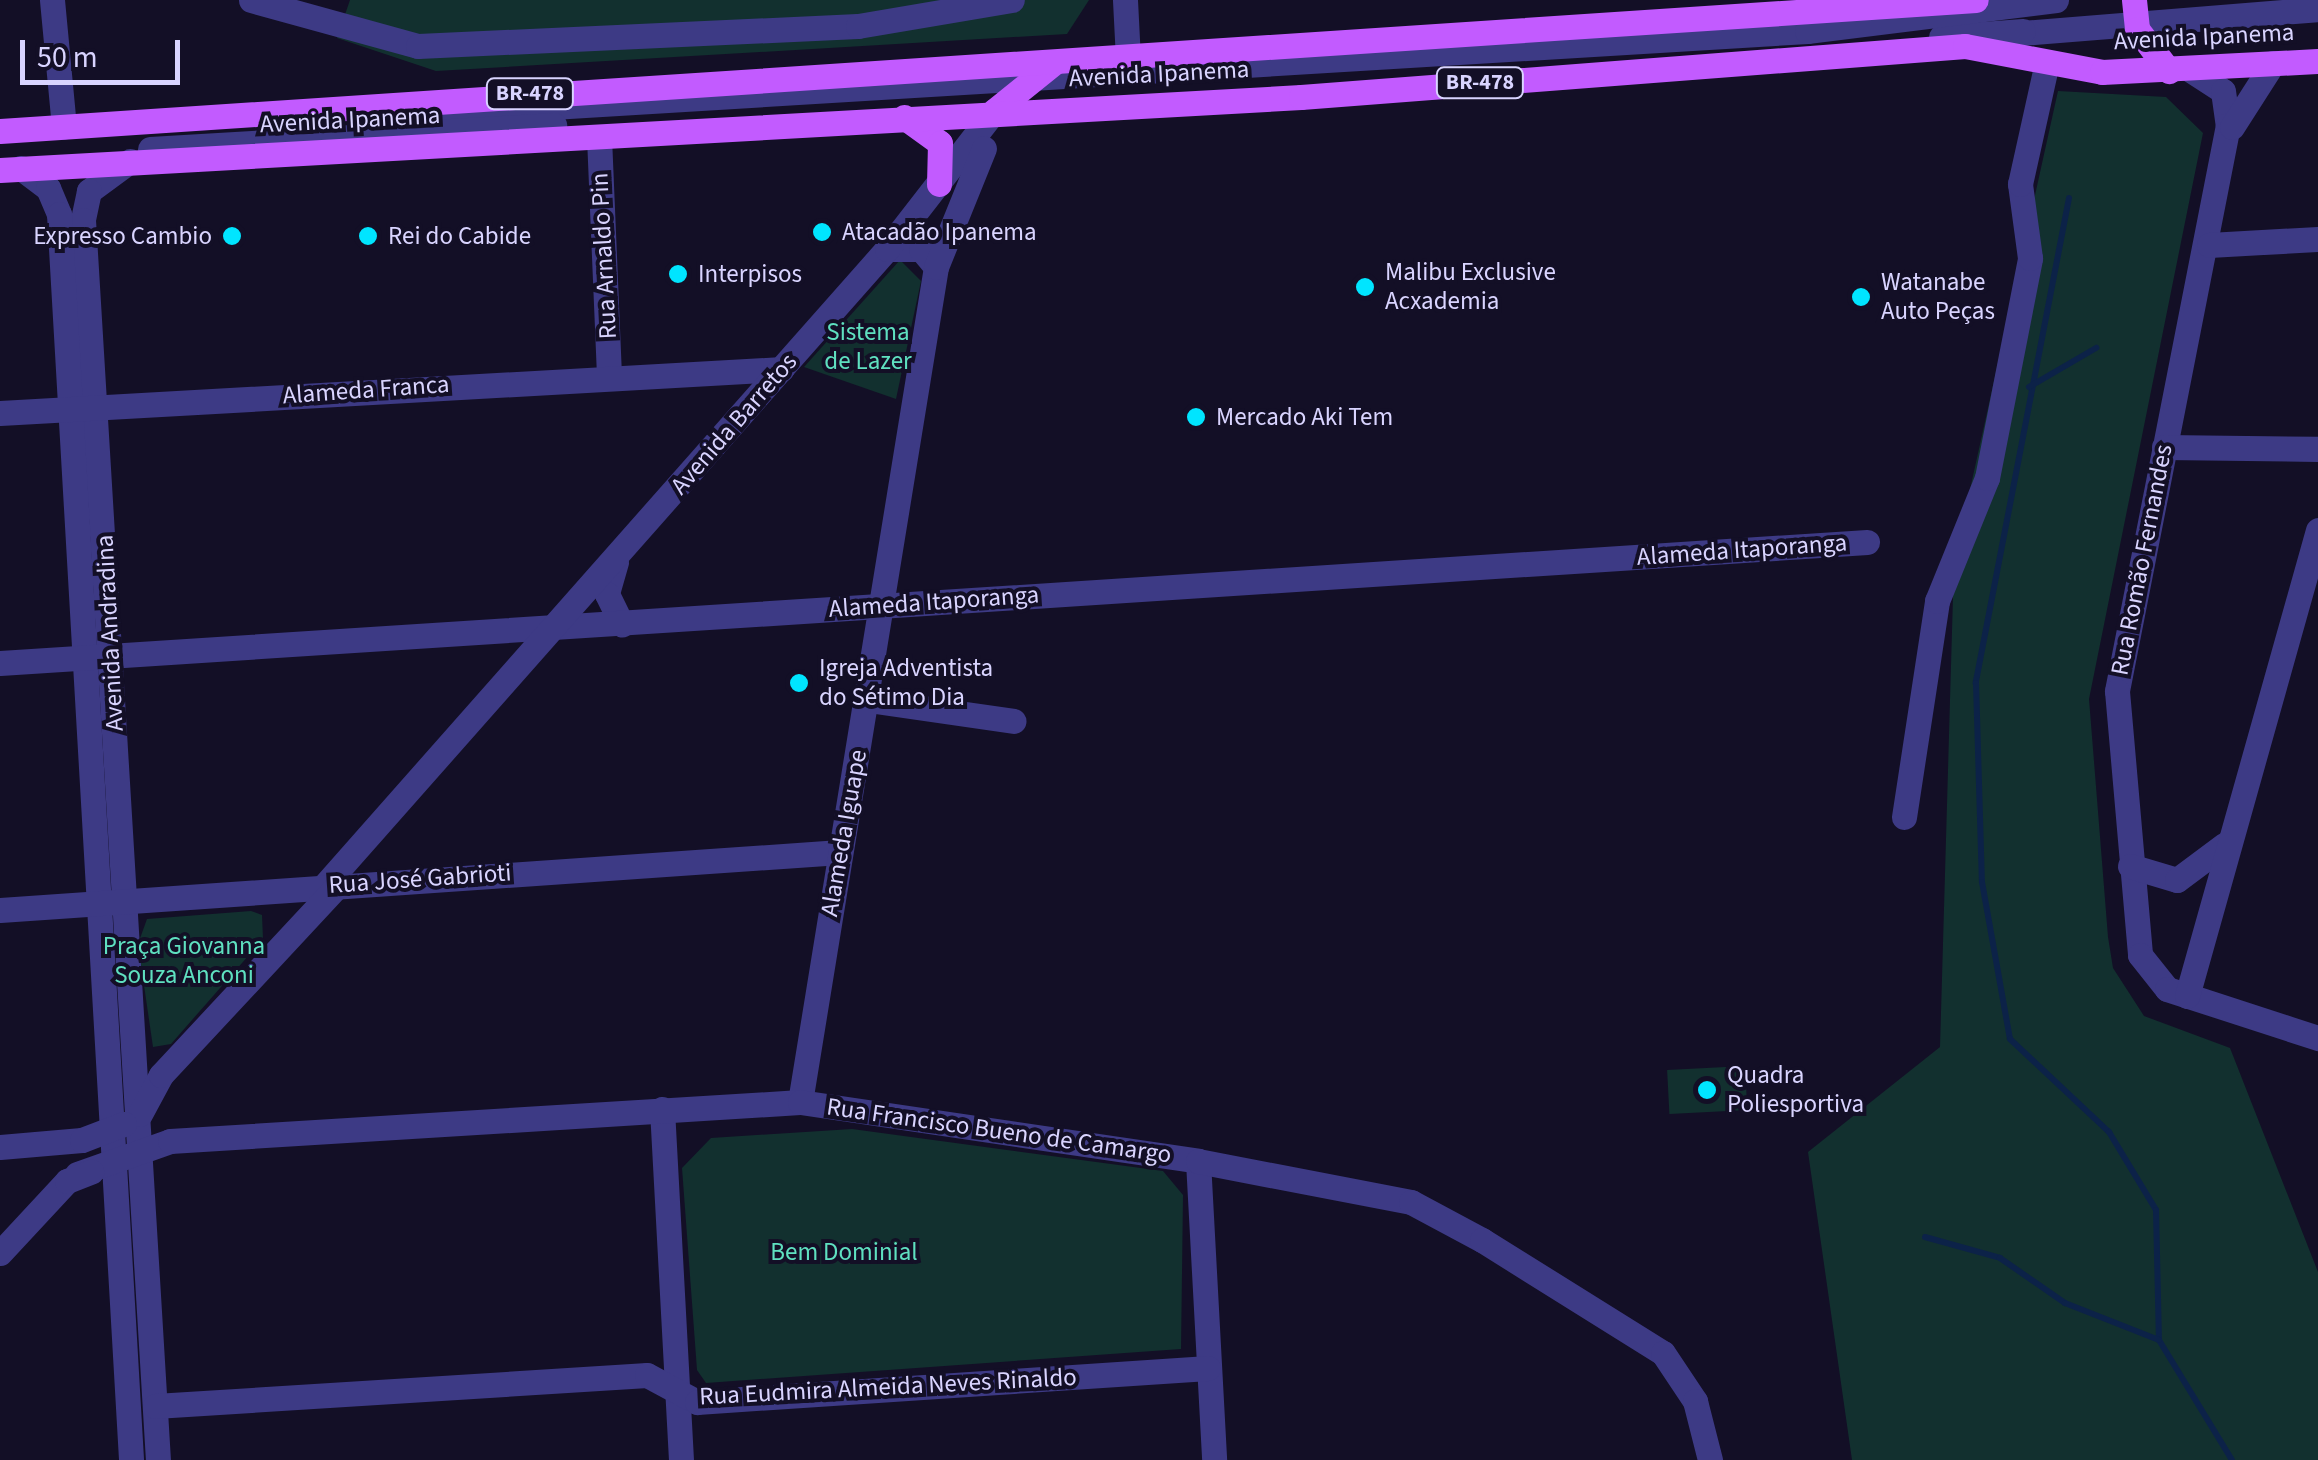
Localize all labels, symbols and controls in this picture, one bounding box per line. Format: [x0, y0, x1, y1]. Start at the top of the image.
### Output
street label: Avenida Ipanema [2113, 17, 2295, 57]
scale bar [25, 20, 185, 82]
text: 50 m [37, 36, 98, 79]
street label: Avenida Ipanema [1068, 54, 1250, 94]
road number: BR-478 [1435, 66, 1525, 100]
road number: BR-478 [485, 77, 575, 111]
street label: Avenida Ipanema [259, 100, 441, 140]
street label: Rua Arnaldo Pin [585, 172, 623, 340]
place label: Atacadão Ipanema [842, 217, 1037, 247]
place label: Expresso Cambio [33, 221, 212, 251]
place label: Rei do Cabide [388, 221, 531, 251]
marker: Atacadão Ipanema [811, 221, 833, 243]
marker: Expresso Cambio [221, 225, 243, 247]
marker: Rei do Cabide [357, 225, 379, 247]
place label: Malibu Exclusive Acxademia [1385, 258, 1556, 317]
place label: Interpisos [698, 259, 802, 289]
marker: Interpisos [667, 263, 689, 285]
place label: Watanabe Auto Peças [1881, 268, 1995, 327]
marker: Malibu Exclusive Acxademia [1354, 276, 1376, 298]
marker: Watanabe Auto Peças [1850, 286, 1872, 308]
park label: Sistema de Lazer [824, 318, 912, 377]
street label: Avenida Barretos [665, 347, 803, 501]
street label: Alameda Franca [282, 369, 450, 411]
place label: Mercado Aki Tem [1216, 402, 1393, 432]
marker: Mercado Aki Tem [1185, 406, 1207, 428]
street label: Rua Romão Fernandes [2105, 442, 2179, 678]
street label: Alameda Itaporanga [1636, 528, 1848, 572]
street label: Avenida Andradina [90, 534, 130, 732]
street label: Alameda Itaporanga [828, 580, 1040, 624]
place label: Igreja Adventista do Sétimo Dia [819, 654, 993, 713]
marker: Igreja Adventista do Sétimo Dia [788, 672, 810, 694]
street label: Alameda Iguape [815, 747, 873, 919]
street label: Rua José Gabrioti [328, 858, 512, 900]
park label: Praça Giovanna Souza Anconi [103, 932, 265, 991]
place label: Quadra Poliesportiva [1727, 1061, 1864, 1120]
marker: Quadra Poliesportiva [1696, 1079, 1718, 1101]
street label: Rua Francisco Bueno de Camargo [825, 1092, 1173, 1170]
park label: Bem Dominial [770, 1237, 918, 1267]
street label: Rua Eudmira Almeida Neves Rinaldo [699, 1362, 1077, 1412]

